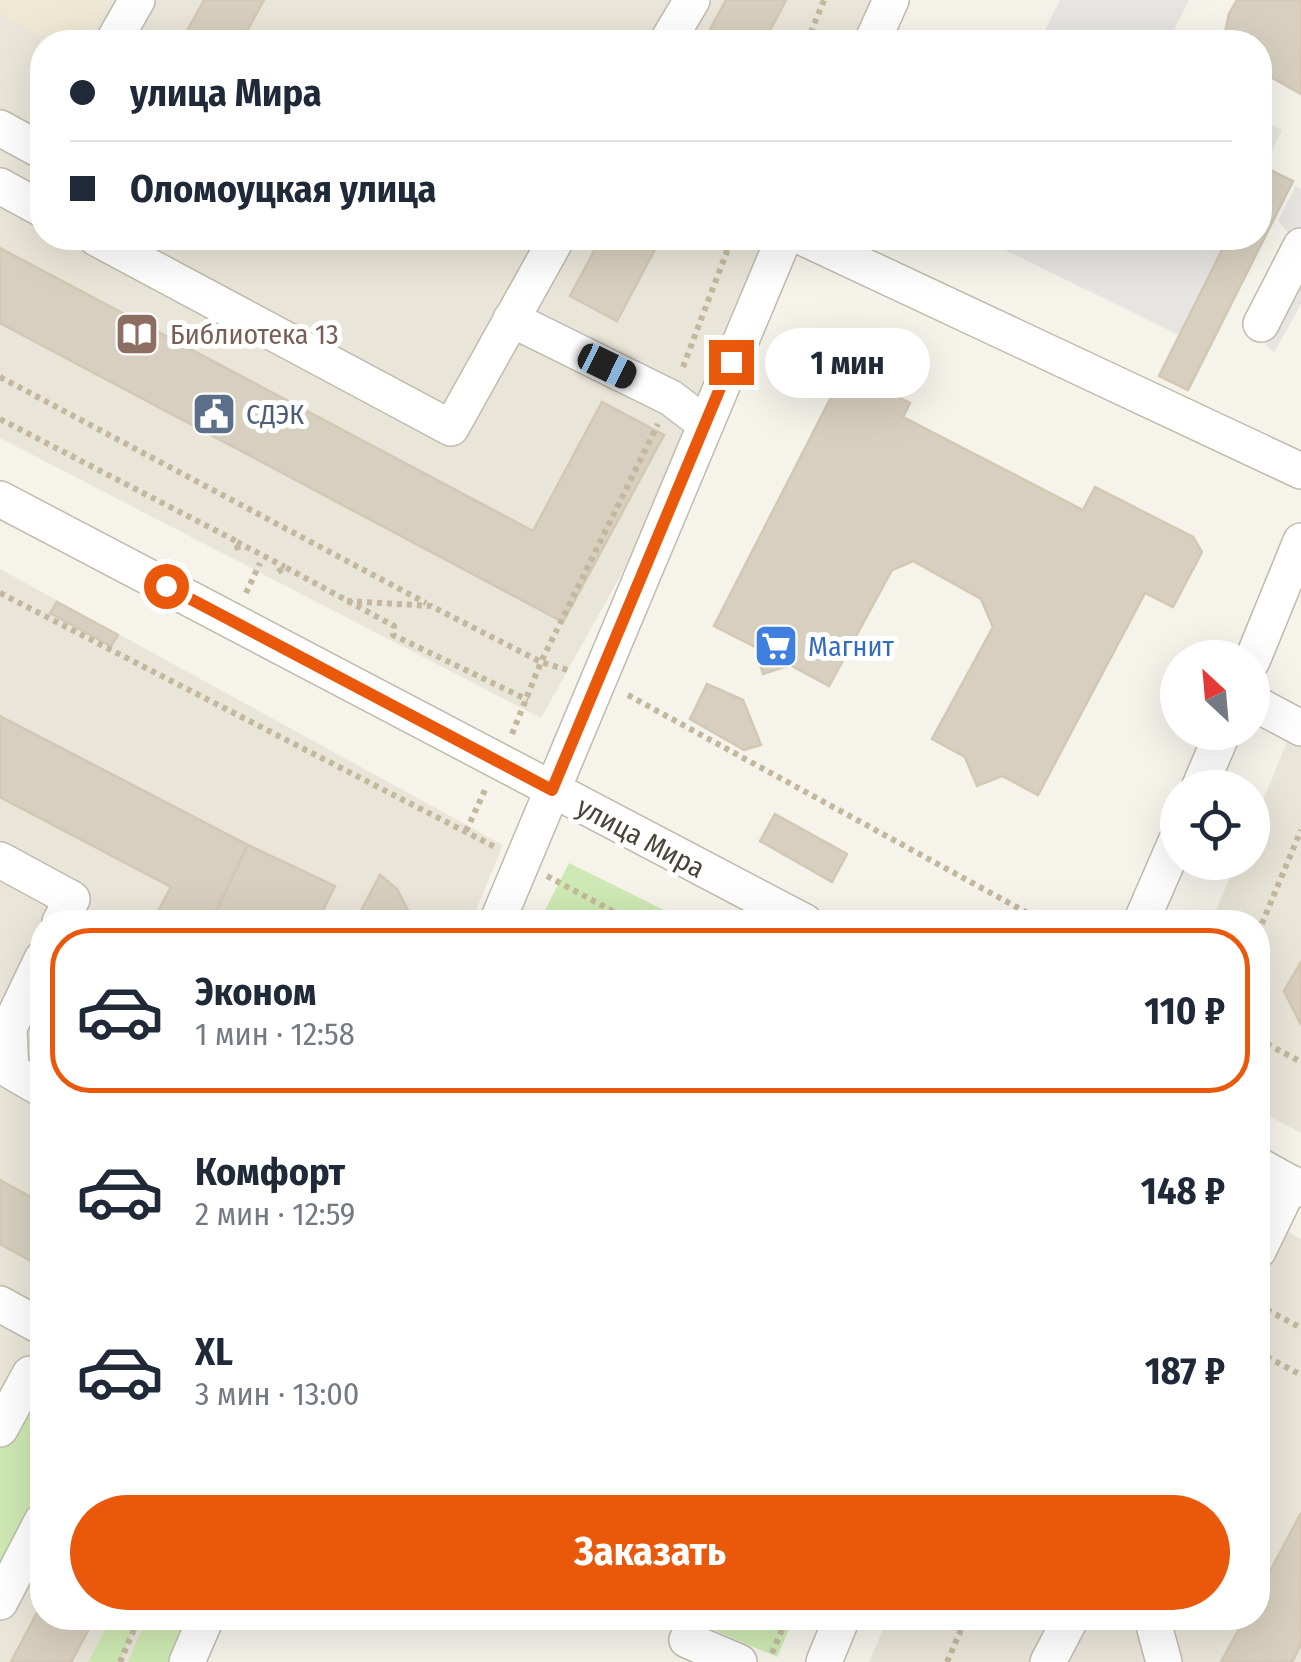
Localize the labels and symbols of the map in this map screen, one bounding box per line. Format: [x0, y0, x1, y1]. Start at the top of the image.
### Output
library icon: Библиотека 13 [114, 311, 160, 357]
place label: Библиотека 13 [170, 318, 339, 351]
callout: 1 мин [766, 327, 931, 397]
car [573, 339, 641, 393]
route end [709, 340, 754, 385]
public building icon: СДЭК [191, 391, 237, 437]
place label: СДЭК [246, 398, 304, 431]
route start [144, 564, 189, 609]
supermarket icon: Магнит [753, 623, 799, 669]
place label: Магнит [808, 630, 894, 663]
north arrow [1160, 640, 1270, 750]
street label: улица Мира [571, 790, 710, 885]

